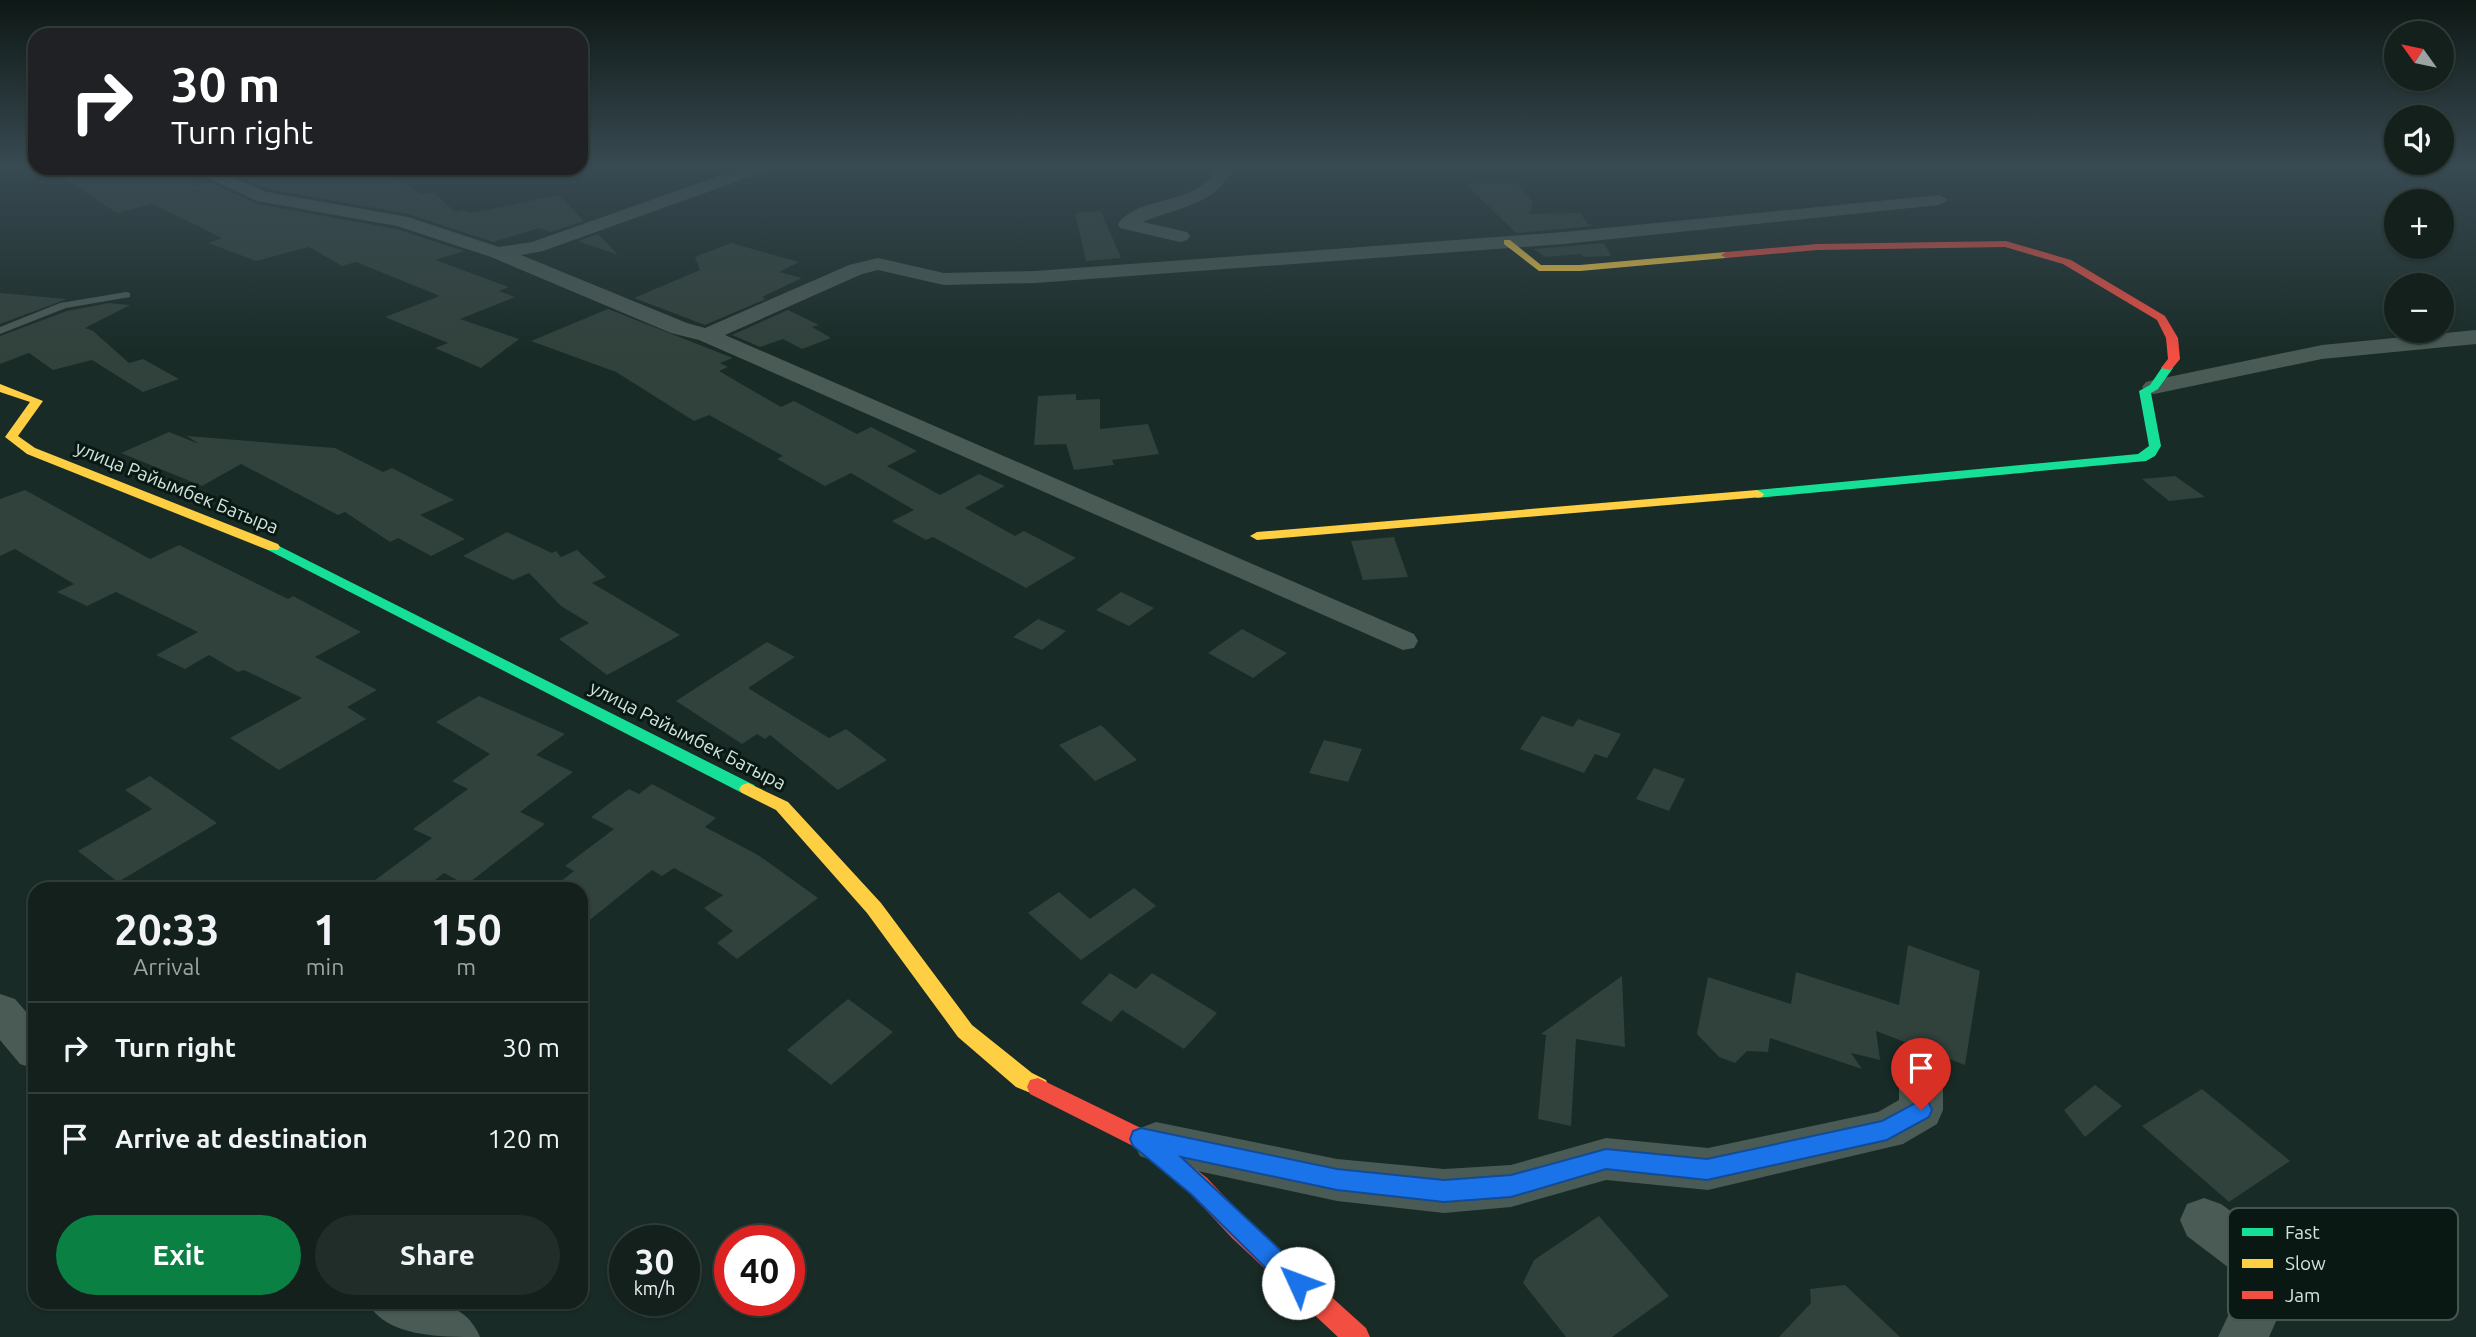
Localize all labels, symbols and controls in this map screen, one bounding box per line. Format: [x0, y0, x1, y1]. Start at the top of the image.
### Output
north arrow [2384, 21, 2454, 91]
map controls [2384, 21, 2454, 343]
icon: right [56, 56, 147, 147]
text: 30 m [171, 56, 280, 111]
button: sound [2384, 105, 2454, 175]
text: Turn right [171, 114, 313, 150]
button: + [2384, 189, 2454, 259]
button: − [2384, 273, 2454, 343]
street label: улица Райымбек Батыра [72, 436, 282, 538]
street label: улица Райымбек Батыра [586, 676, 790, 794]
text: 20:33 [114, 906, 219, 953]
text: 1 [313, 906, 337, 953]
text: 150 [431, 906, 502, 953]
text: Arrival [133, 954, 200, 979]
text: min [306, 954, 344, 979]
text: m [456, 954, 476, 979]
icon: right [56, 1029, 94, 1067]
text: Turn right [115, 1033, 236, 1062]
text: 30 m [502, 1033, 560, 1062]
pin [1891, 1038, 1951, 1110]
icon: arrive [1902, 1049, 1940, 1087]
icon: arrive [56, 1120, 94, 1158]
text: Arrive at destination [115, 1124, 368, 1153]
text: 120 m [488, 1124, 560, 1153]
legend [2228, 1208, 2458, 1320]
button: Exit [56, 1215, 301, 1295]
button: Share [315, 1215, 560, 1295]
text: Fast [2285, 1221, 2320, 1243]
speed limit sign: 40 [714, 1225, 805, 1316]
text: 30 [635, 1241, 674, 1281]
position arrow [1261, 1246, 1335, 1320]
text: Slow [2285, 1252, 2326, 1274]
text: km/h [634, 1278, 675, 1298]
text: Jam [2285, 1284, 2321, 1306]

